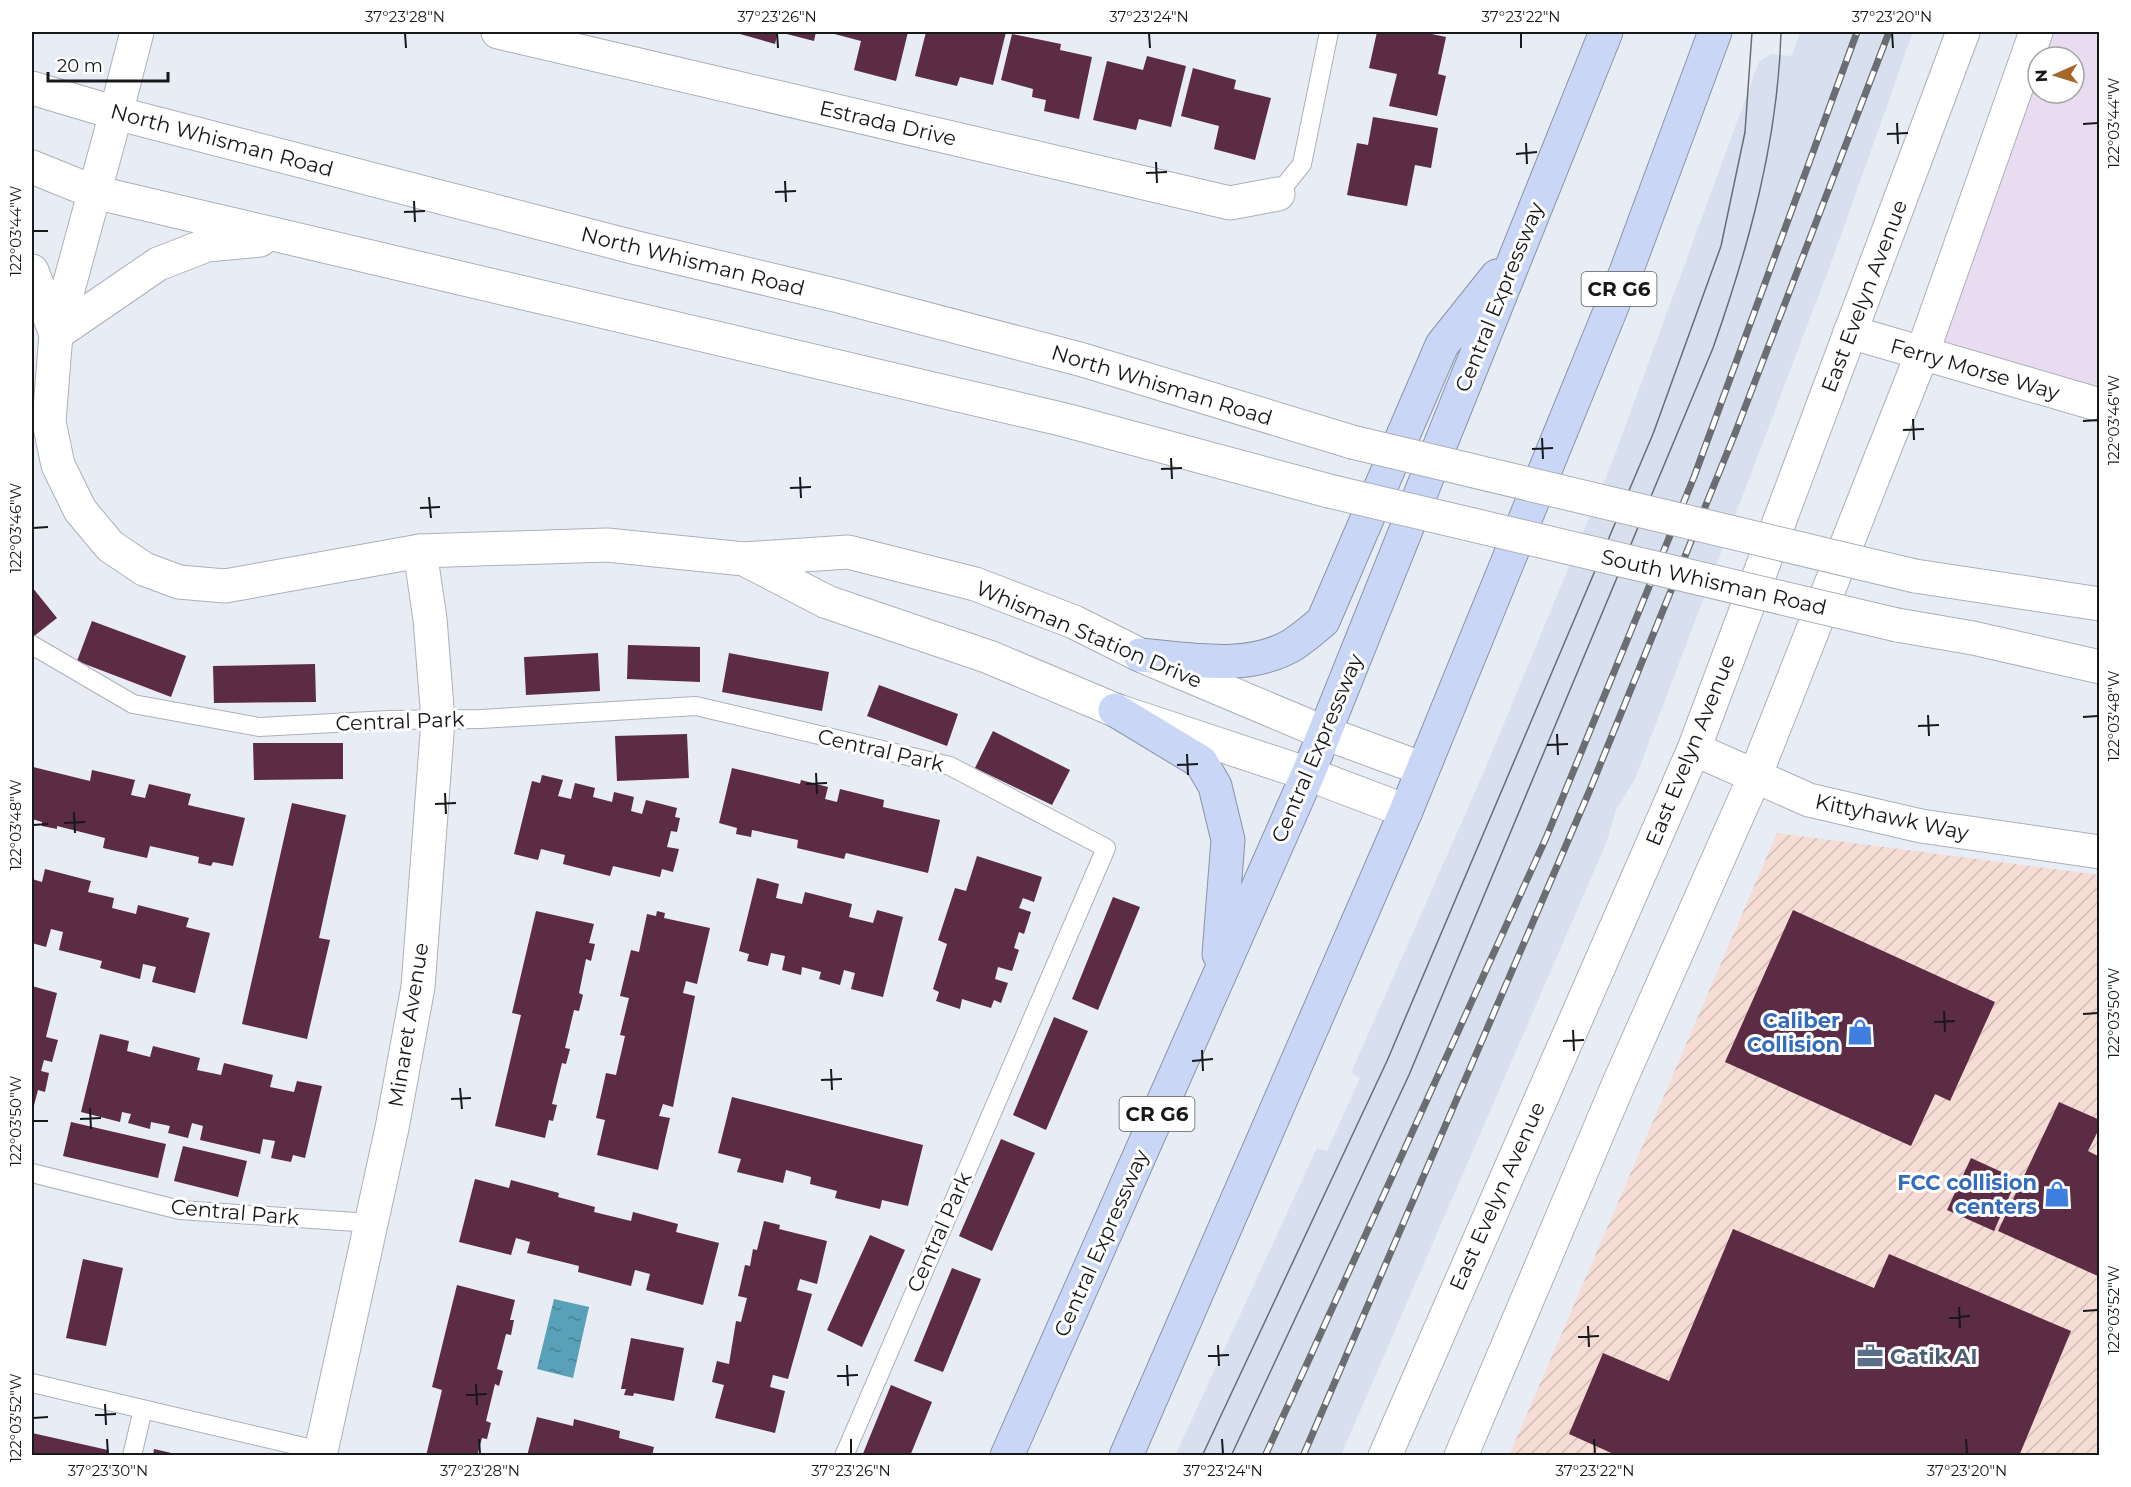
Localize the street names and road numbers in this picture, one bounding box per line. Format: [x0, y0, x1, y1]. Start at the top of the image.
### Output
street label: Estrada Drive [817, 95, 959, 151]
street label: North Whisman Road [108, 98, 336, 182]
street label: East Evelyn Avenue [1816, 196, 1912, 396]
street label: Central Expressway [1449, 198, 1549, 396]
street label: North Whisman Road [579, 221, 807, 301]
road number: CR G6 [1582, 272, 1656, 306]
street label: Ferry Morse Way [1888, 333, 2063, 405]
street label: North Whisman Road [1049, 339, 1275, 431]
street label: South Whisman Road [1599, 544, 1829, 620]
street label: Whisman Station Drive [972, 575, 1206, 693]
street label: Central Expressway [1266, 649, 1368, 846]
street label: East Evelyn Avenue [1640, 651, 1740, 849]
street label: Central Park [335, 706, 465, 736]
street label: Central Park [815, 723, 947, 777]
street label: Kittyhawk Way [1813, 789, 1972, 846]
street label: Minaret Avenue [383, 941, 433, 1109]
road number: CR G6 [1120, 1097, 1194, 1131]
street label: East Evelyn Avenue [1444, 1098, 1550, 1294]
street label: Central Expressway [1048, 1145, 1154, 1341]
street label: Central Park [901, 1168, 977, 1296]
street label: Central Park [170, 1194, 301, 1230]

